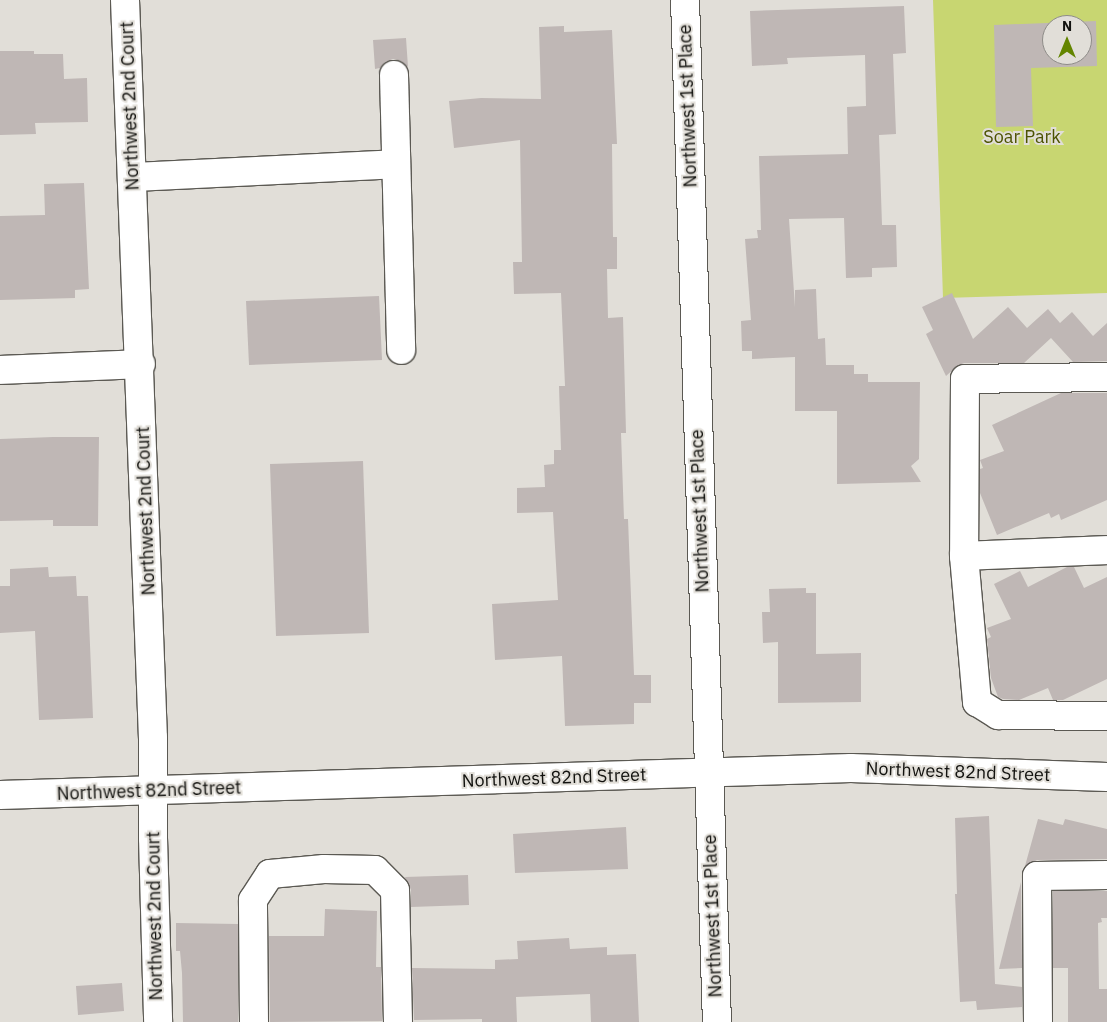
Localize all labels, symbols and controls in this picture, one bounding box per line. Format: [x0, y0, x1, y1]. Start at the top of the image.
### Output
north arrow [1042, 15, 1092, 65]
text: N [1062, 17, 1072, 35]
street label: Northwest 2nd Court [116, 21, 144, 191]
street label: Northwest 1st Place [674, 24, 702, 188]
park label: Soar Park [983, 126, 1061, 148]
street label: Northwest 2nd Court [132, 426, 160, 596]
street label: Northwest 1st Place [686, 429, 714, 593]
street label: Northwest 82nd Street [865, 758, 1051, 786]
street label: Northwest 82nd Street [461, 764, 647, 792]
street label: Northwest 82nd Street [56, 777, 242, 805]
street label: Northwest 2nd Court [143, 831, 167, 1001]
street label: Northwest 1st Place [699, 834, 727, 998]

